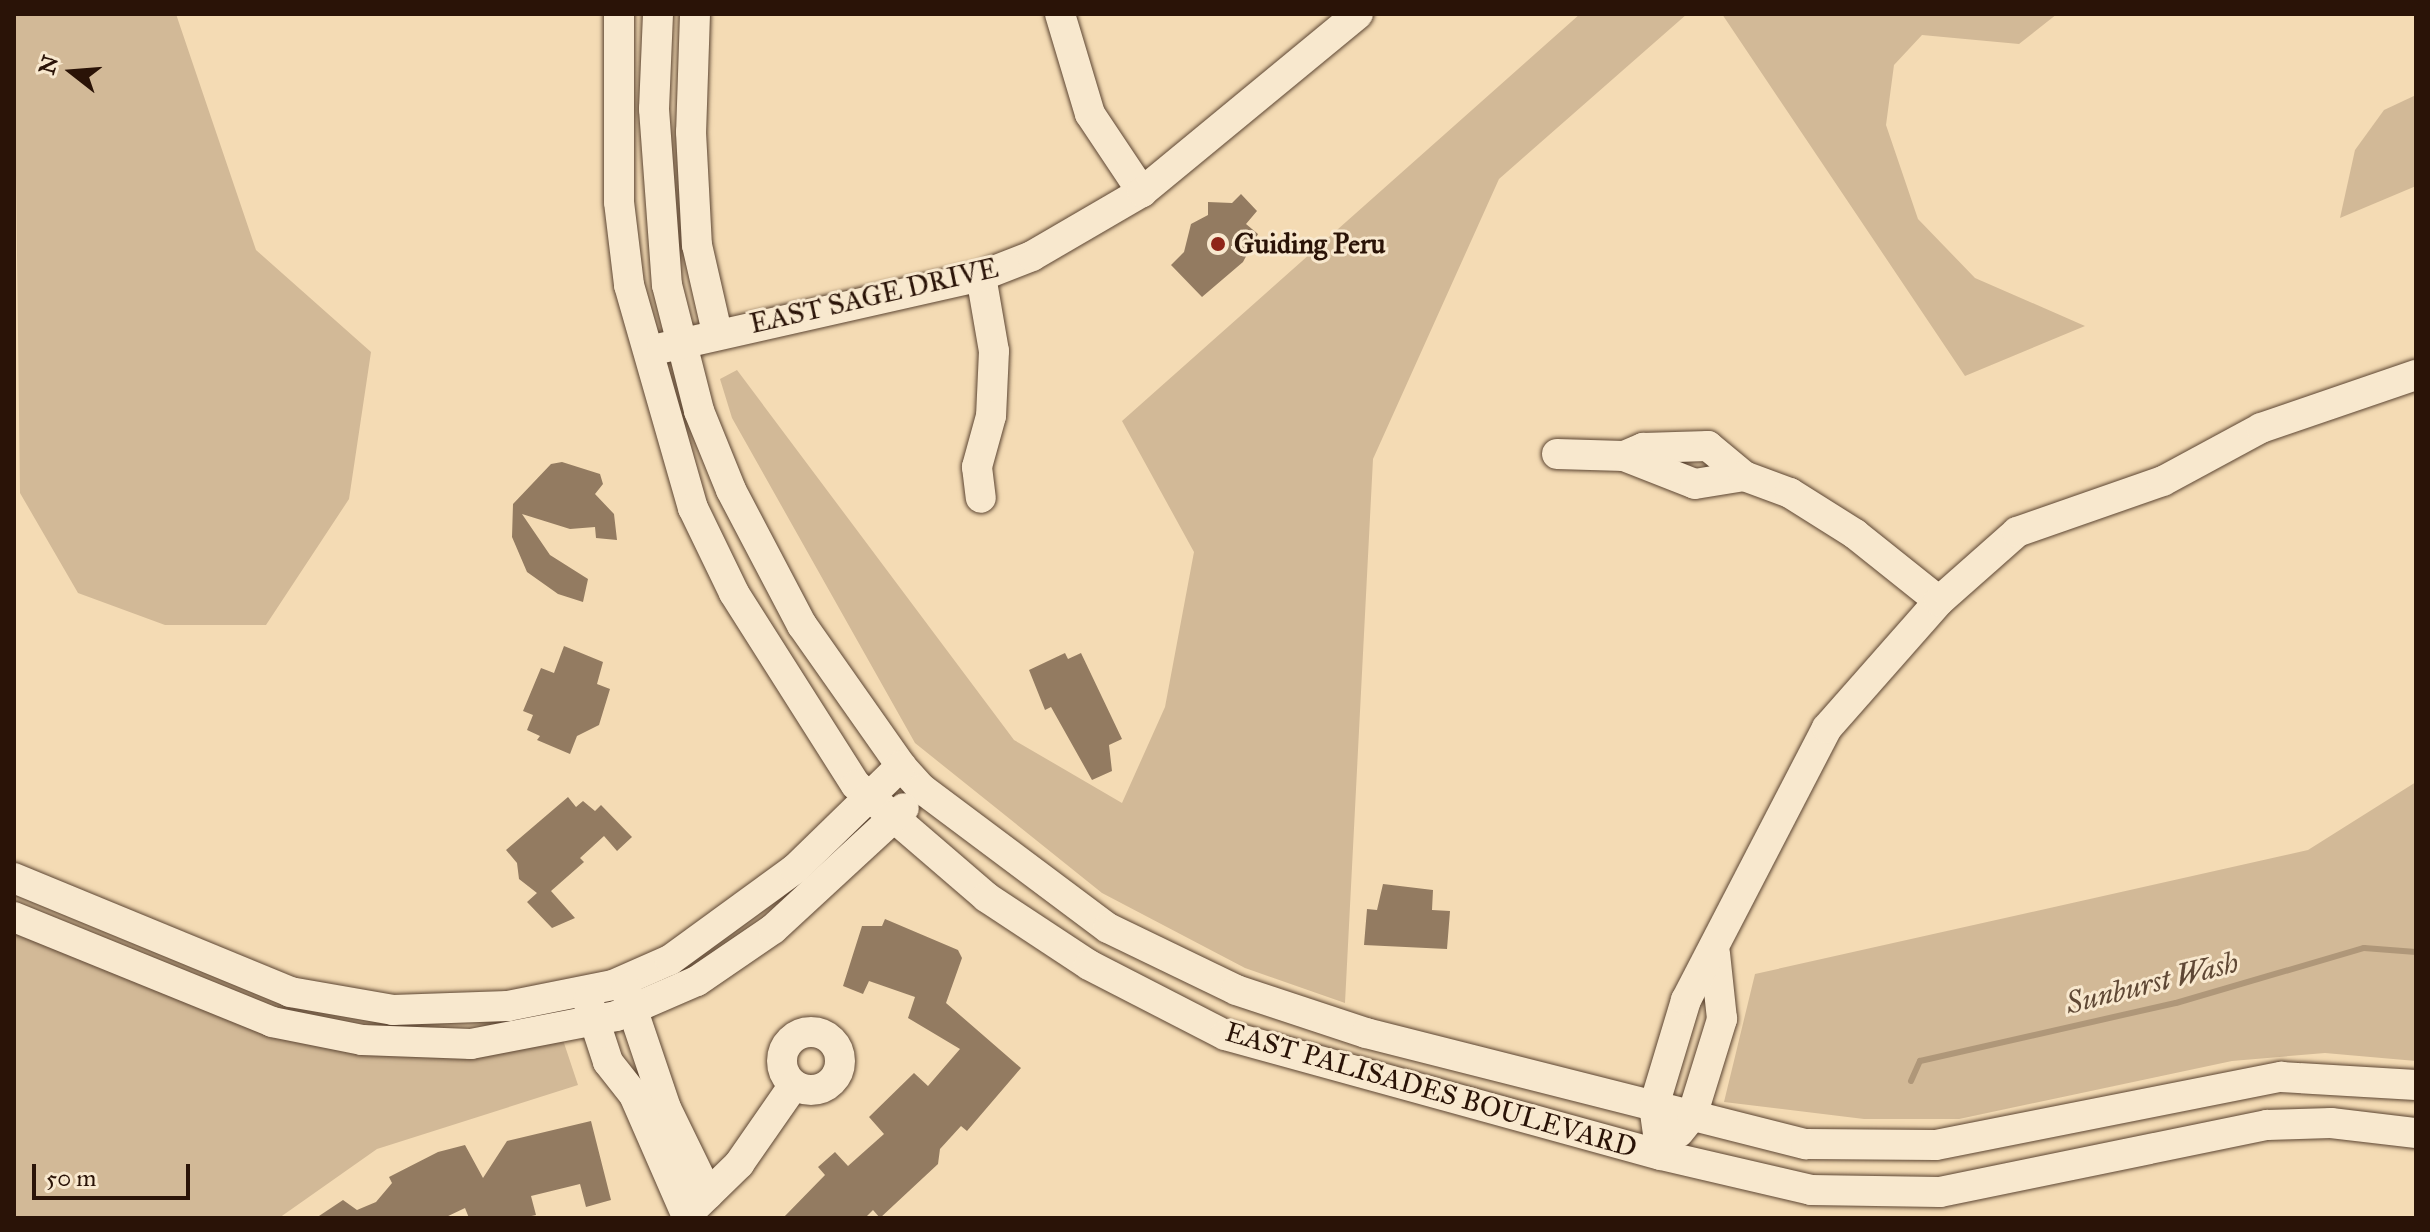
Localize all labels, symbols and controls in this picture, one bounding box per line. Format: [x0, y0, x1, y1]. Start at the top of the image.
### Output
north arrow [32, 32, 112, 112]
text: N [33, 52, 64, 78]
place label: Guiding Peru [1234, 227, 1386, 261]
marker: Guiding Peru [1209, 235, 1227, 253]
street label: EAST SAGE DRIVE [746, 251, 1002, 341]
water label: Sunburst Wash [2062, 944, 2242, 1022]
street label: EAST PALISADES BOULEVARD [1221, 1015, 1641, 1165]
scale bar [36, 1148, 194, 1198]
text: 50 m [46, 1163, 96, 1193]

